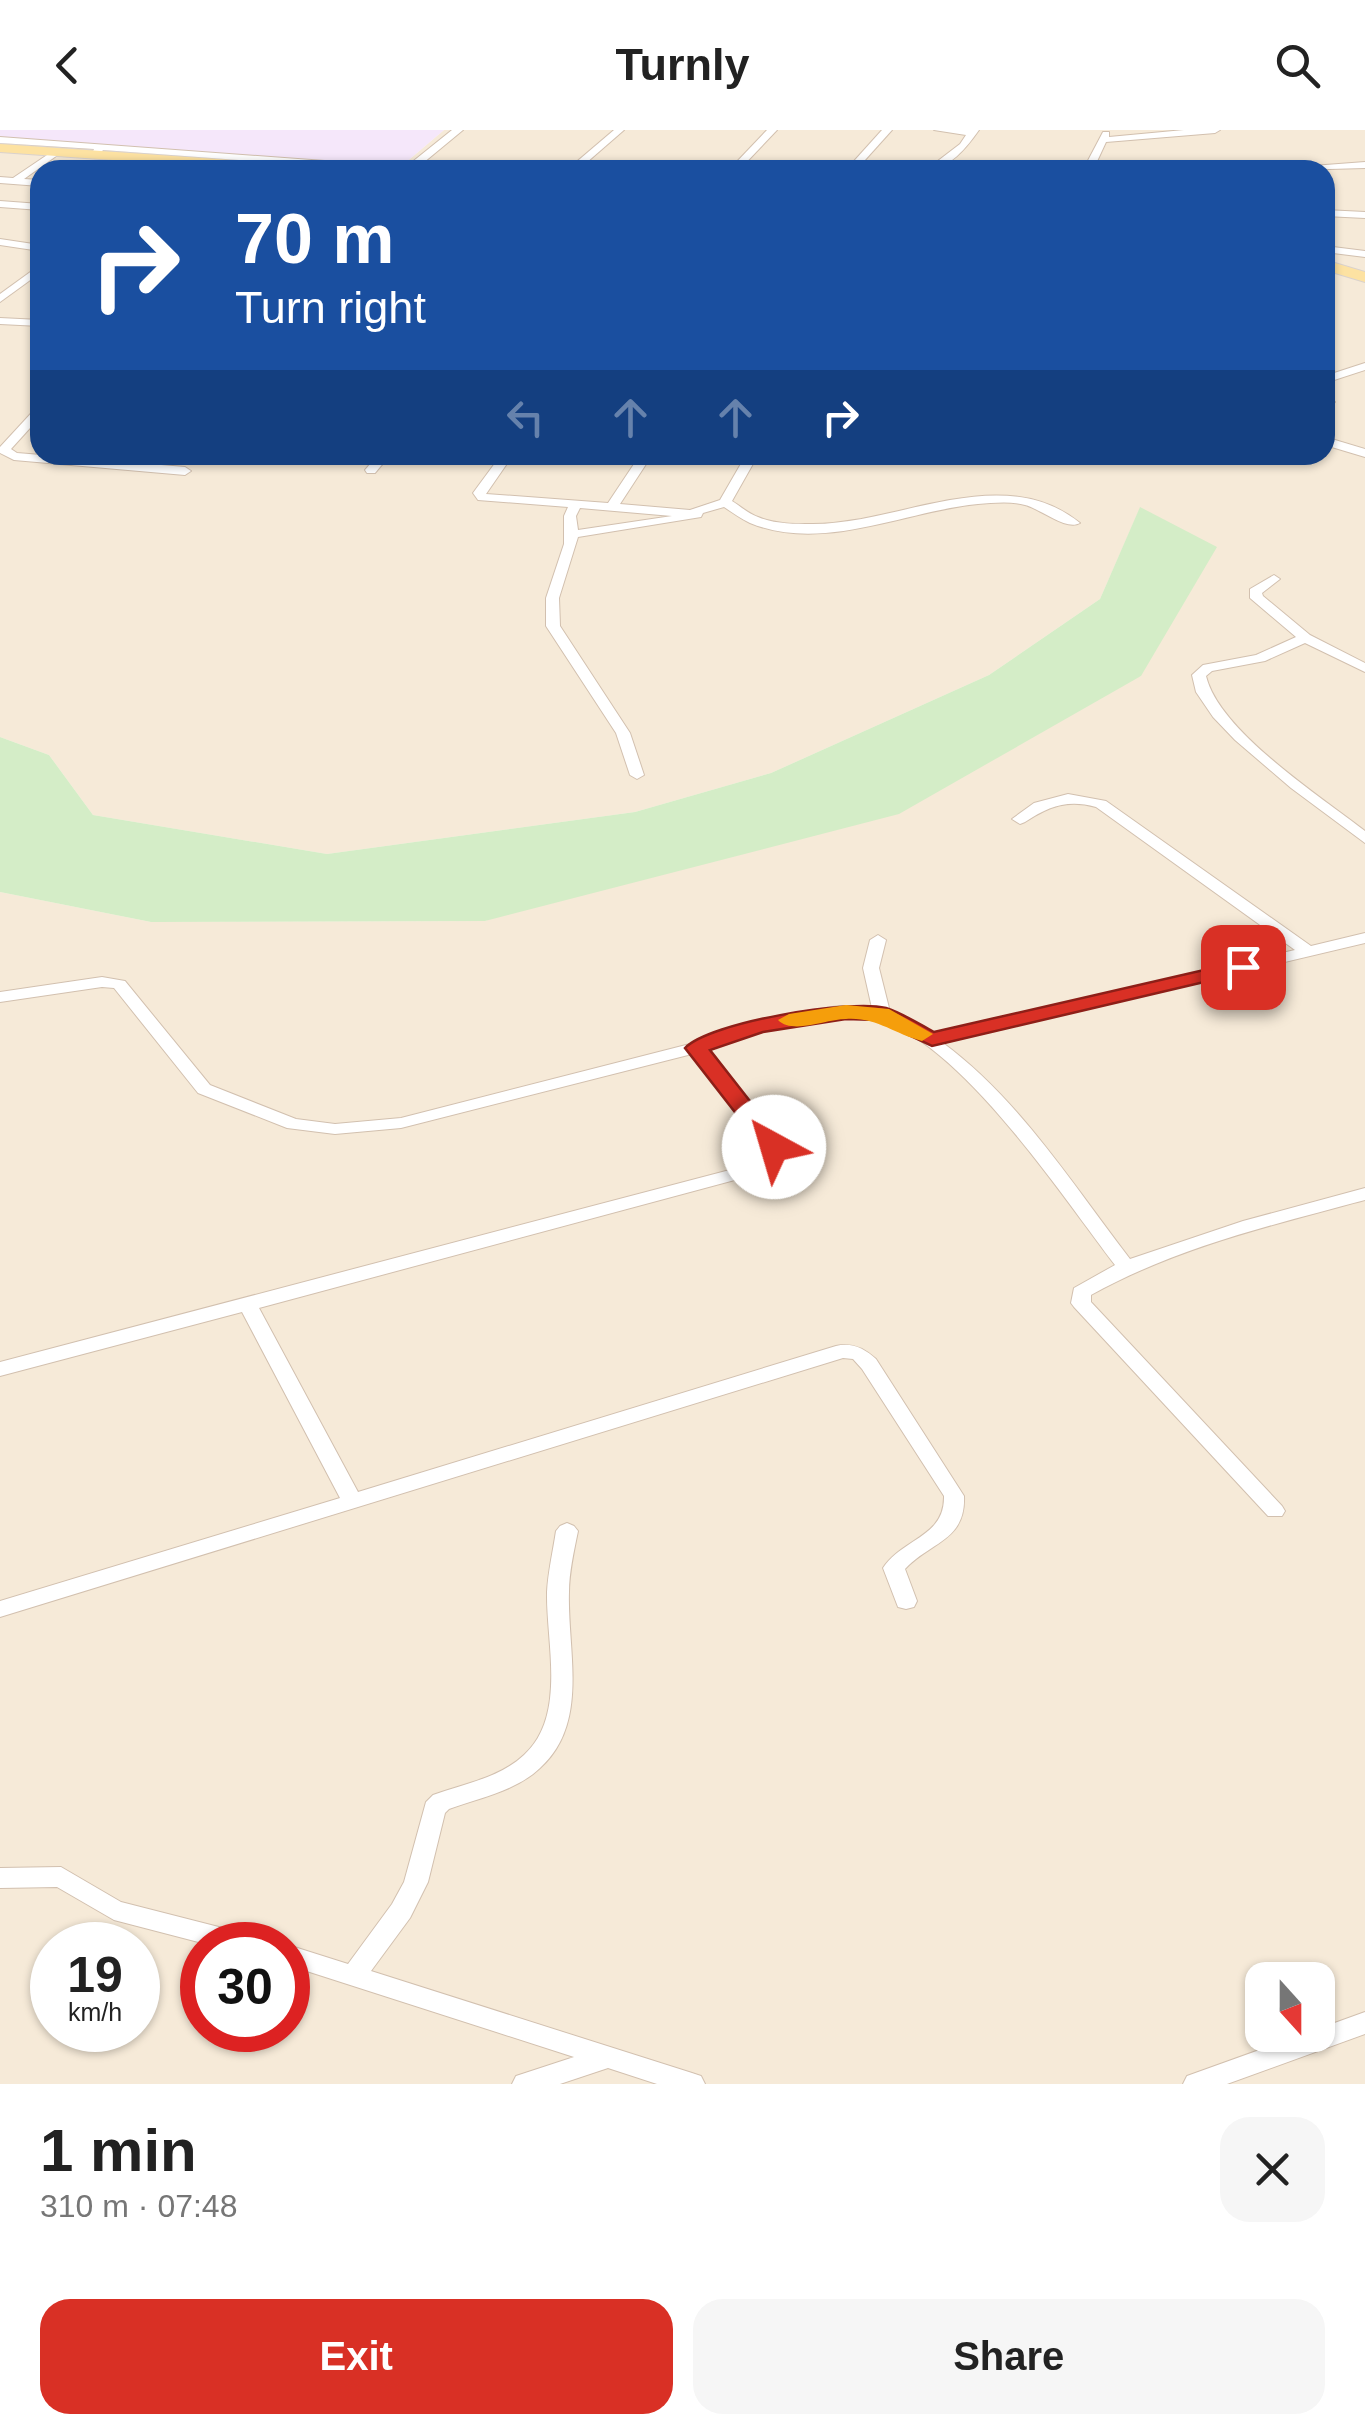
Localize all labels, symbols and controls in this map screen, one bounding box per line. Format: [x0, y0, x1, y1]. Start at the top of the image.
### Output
icon: back [40, 38, 95, 93]
icon: search [1270, 38, 1325, 93]
text: Turnly [615, 39, 750, 90]
icon: right [70, 200, 200, 330]
text: 70 m [235, 200, 395, 278]
text: Turn right [235, 282, 426, 333]
icon: left [498, 390, 553, 445]
icon: ahead [603, 390, 658, 445]
icon: ahead [708, 390, 763, 445]
icon: right [813, 390, 868, 445]
pin [1201, 925, 1286, 1010]
icon: arrive [1216, 940, 1271, 995]
position arrow [722, 1095, 826, 1199]
speed limit sign: 30 [180, 1922, 310, 2052]
text: 19 [67, 1947, 123, 2003]
north arrow [1245, 1962, 1335, 2052]
map controls [1245, 1962, 1335, 2052]
text: km/h [68, 1998, 122, 2026]
text: 1 min [40, 2117, 197, 2184]
button: close [1220, 2117, 1325, 2222]
text: 310 m · 07:48 [40, 2188, 237, 2224]
button: Exit [40, 2299, 673, 2414]
button: Share [693, 2299, 1325, 2414]

